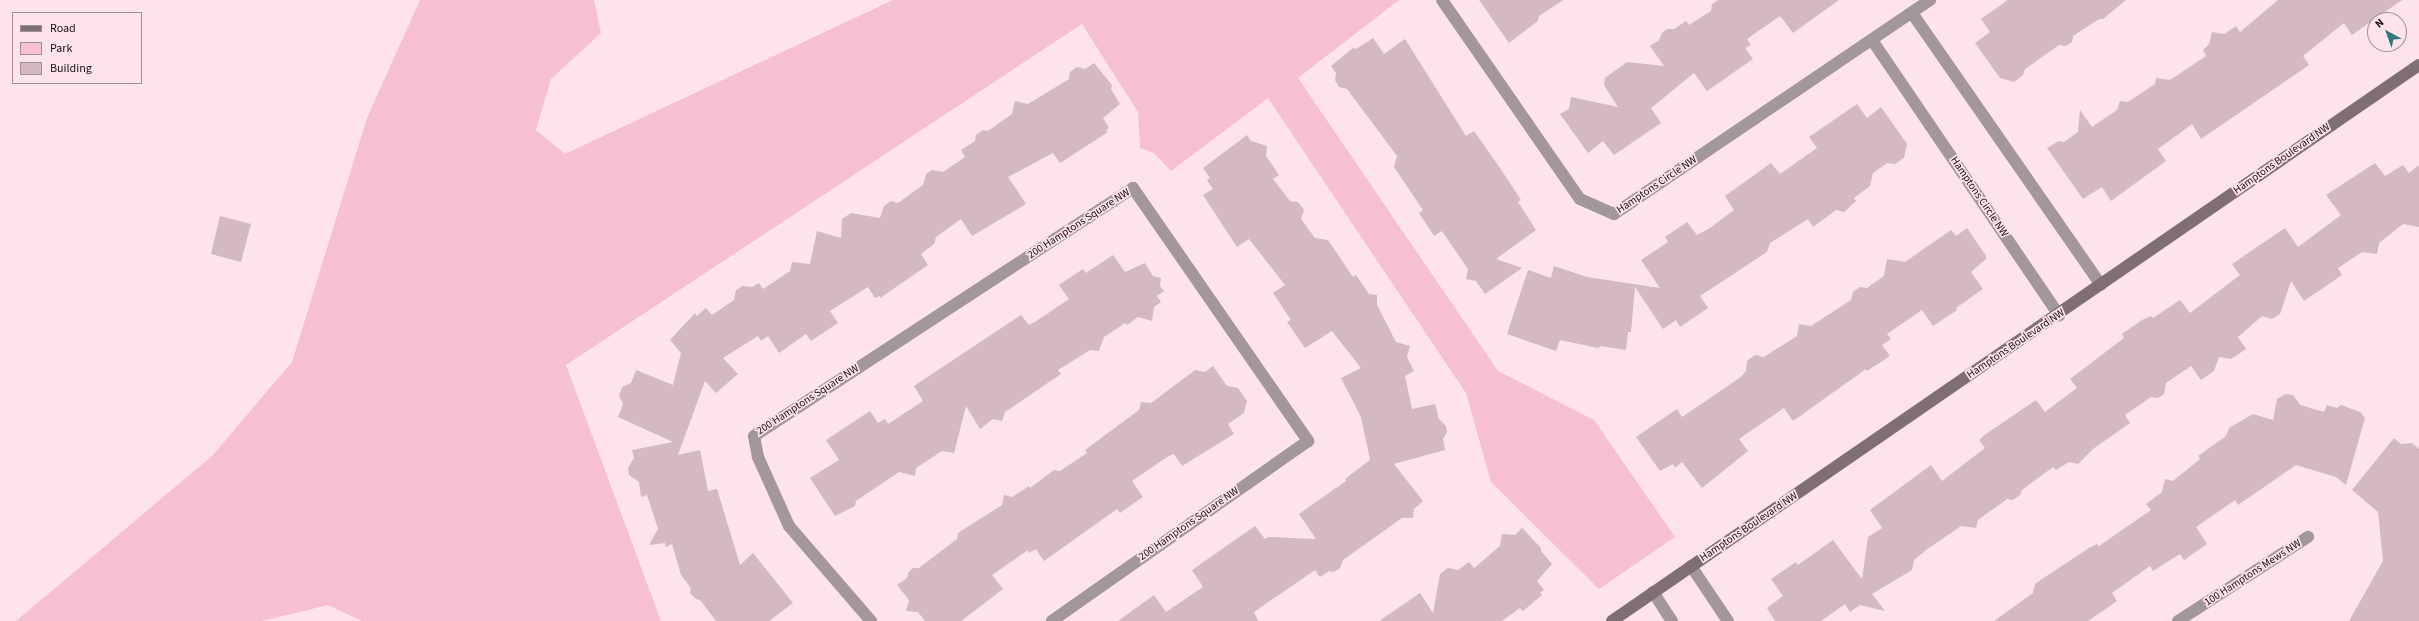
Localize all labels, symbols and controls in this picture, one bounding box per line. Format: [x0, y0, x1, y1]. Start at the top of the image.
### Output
legend [12, 12, 142, 84]
north arrow [2367, 12, 2407, 52]
text: N [2372, 15, 2387, 31]
text: Road [50, 20, 76, 37]
text: Park [50, 40, 72, 57]
text: Building [50, 60, 92, 77]
street label: Hamptons Boulevard NW [2231, 121, 2333, 197]
street label: Hamptons Circle NW [1614, 153, 1700, 217]
street label: Hamptons Circle NW [1947, 154, 2011, 240]
street label: 200 Hamptons Square NW [1025, 186, 1133, 262]
street label: Hamptons Boulevard NW [1965, 306, 2067, 382]
street label: 200 Hamptons Square NW [754, 362, 862, 438]
street label: 200 Hamptons Square NW [1136, 484, 1242, 564]
street label: Hamptons Boulevard NW [1698, 489, 1800, 565]
street label: 100 Hamptons Mews NW [2202, 537, 2304, 609]

